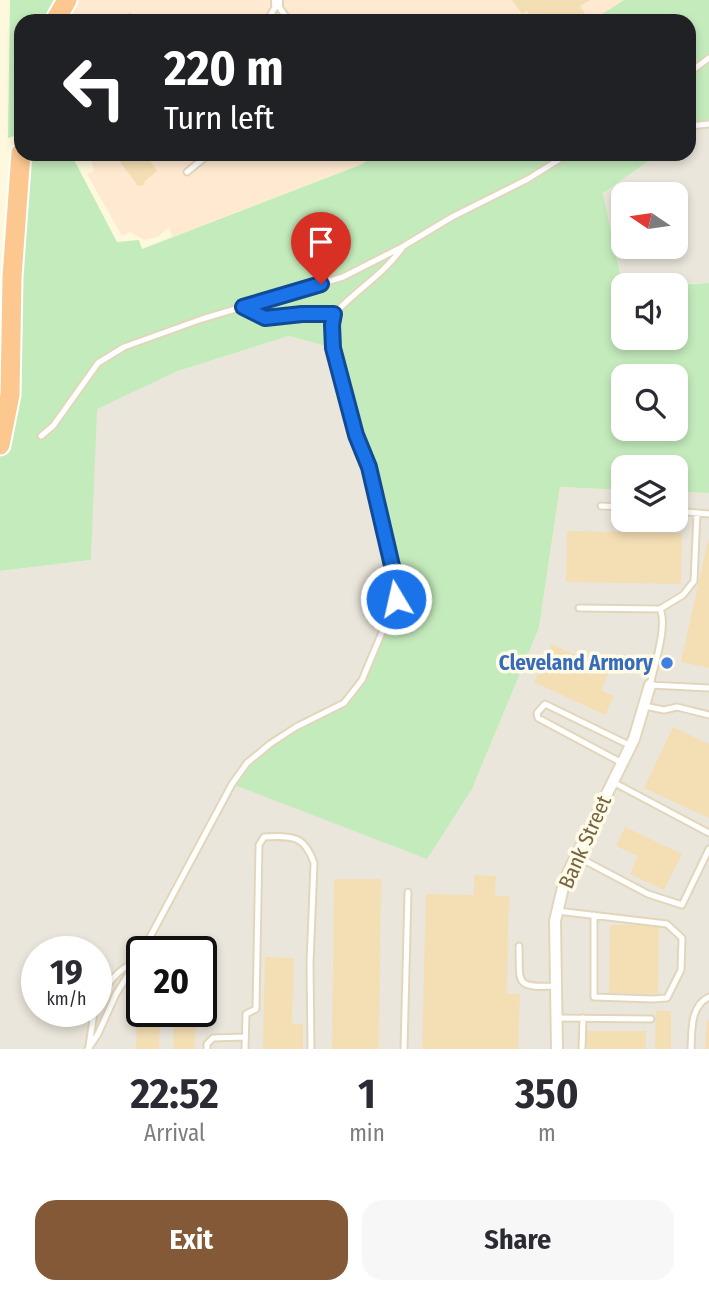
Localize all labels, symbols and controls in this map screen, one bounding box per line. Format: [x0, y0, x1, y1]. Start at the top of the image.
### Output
text: 220 m [164, 39, 284, 98]
icon: left [49, 42, 140, 133]
text: Turn left [164, 99, 274, 137]
north arrow [611, 182, 688, 259]
map controls [611, 182, 688, 532]
pin [291, 212, 351, 284]
icon: arrive [302, 223, 340, 261]
button: sound [611, 273, 688, 350]
button: search [611, 364, 688, 441]
button: layers [611, 455, 688, 532]
position arrow [359, 562, 433, 636]
place label: Cleveland Armory [499, 650, 654, 676]
marker: Cleveland Armory [659, 655, 675, 671]
street label: Bank Street [553, 791, 617, 893]
speed limit sign: 20 [126, 936, 217, 1027]
text: 19 [50, 951, 83, 993]
text: km/h [46, 988, 87, 1010]
text: 22:52 [130, 1069, 219, 1119]
text: 1 [358, 1069, 376, 1119]
text: 350 [515, 1069, 579, 1119]
text: Arrival [144, 1119, 205, 1147]
text: min [349, 1119, 385, 1147]
text: m [538, 1119, 556, 1147]
button: Exit [35, 1200, 348, 1280]
button: Share [362, 1200, 674, 1280]

